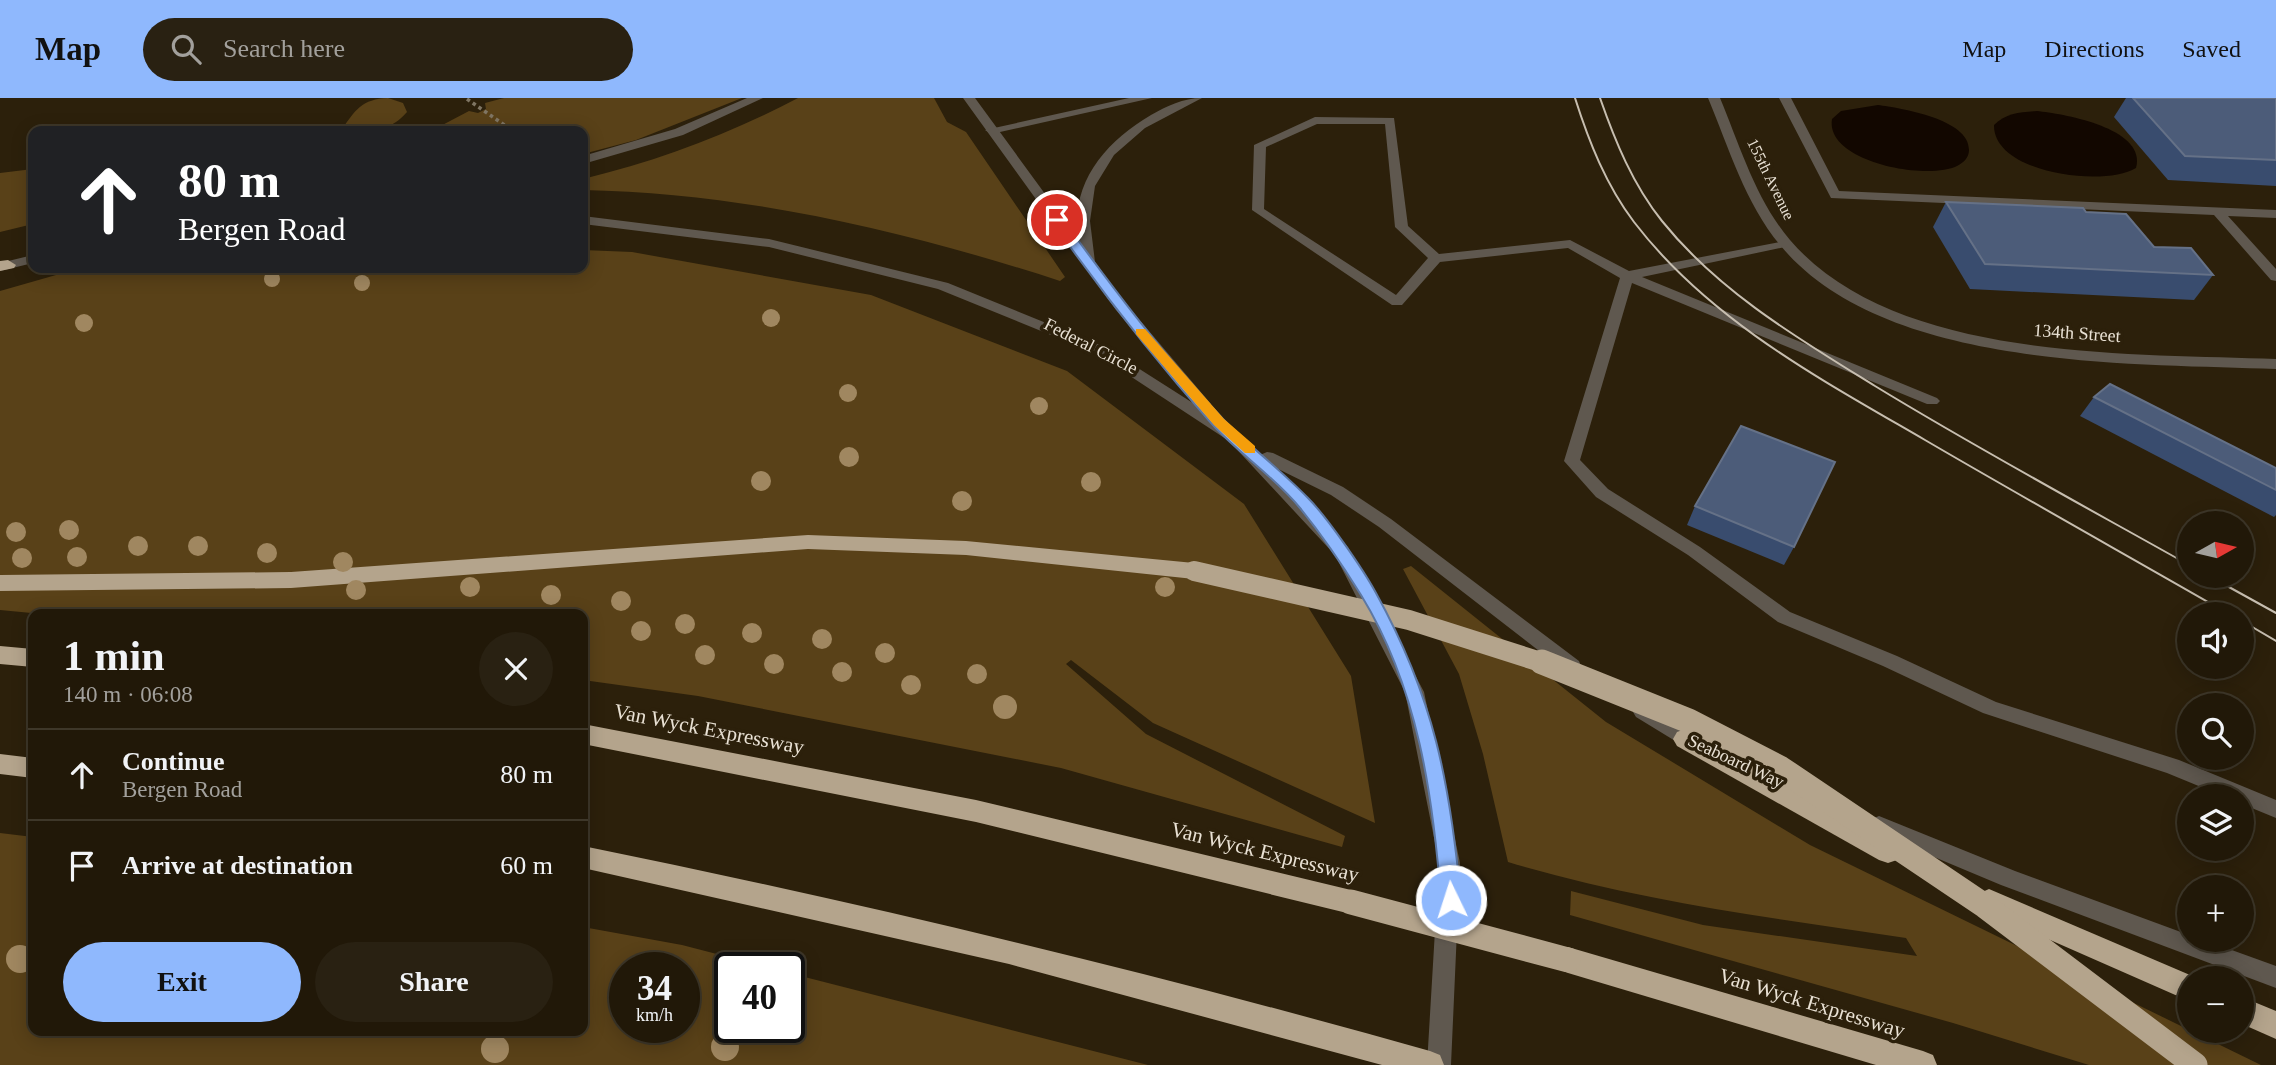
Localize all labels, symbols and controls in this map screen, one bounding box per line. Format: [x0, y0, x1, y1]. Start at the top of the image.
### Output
search box [143, 18, 633, 81]
icon: search [167, 30, 205, 68]
text: Map [35, 31, 101, 67]
text: Search here [223, 34, 345, 63]
text: Map [1962, 36, 2006, 62]
text: Directions [2044, 36, 2144, 62]
text: Saved [2182, 36, 2241, 62]
street label: 155th Avenue [1744, 136, 1798, 222]
text: 80 m [178, 153, 280, 208]
icon: ahead [63, 154, 154, 245]
pin [1027, 190, 1087, 250]
icon: arrive [1038, 201, 1076, 239]
text: Bergen Road [178, 211, 345, 247]
street label: Federal Circle [1041, 314, 1141, 378]
street label: 134th Street [2033, 320, 2121, 346]
north arrow [2177, 511, 2254, 588]
map controls [2177, 511, 2254, 1043]
button: sound [2177, 602, 2254, 679]
button: close [479, 632, 553, 706]
text: 1 min [63, 633, 165, 679]
text: 140 m · 06:08 [63, 682, 193, 707]
button: search [2177, 693, 2254, 770]
street label: Van Wyck Expressway [612, 699, 807, 759]
street label: Seaboard Way [1685, 730, 1787, 792]
text: Continue [122, 747, 225, 776]
icon: ahead [63, 756, 101, 794]
text: 80 m [500, 760, 553, 789]
text: Bergen Road [122, 777, 242, 802]
button: layers [2177, 784, 2254, 861]
street label: Van Wyck Expressway [1168, 817, 1362, 887]
icon: arrive [63, 847, 101, 885]
text: Arrive at destination [122, 851, 353, 880]
text: 60 m [500, 851, 553, 880]
position arrow [1414, 863, 1488, 937]
button: + [2177, 875, 2254, 952]
button: Exit [63, 942, 301, 1022]
button: Share [315, 942, 553, 1022]
speed limit sign: 40 [714, 952, 805, 1043]
street label: Van Wyck Expressway [1716, 963, 1908, 1043]
button: − [2177, 966, 2254, 1043]
text: 34 [637, 969, 672, 1008]
text: km/h [636, 1005, 673, 1025]

